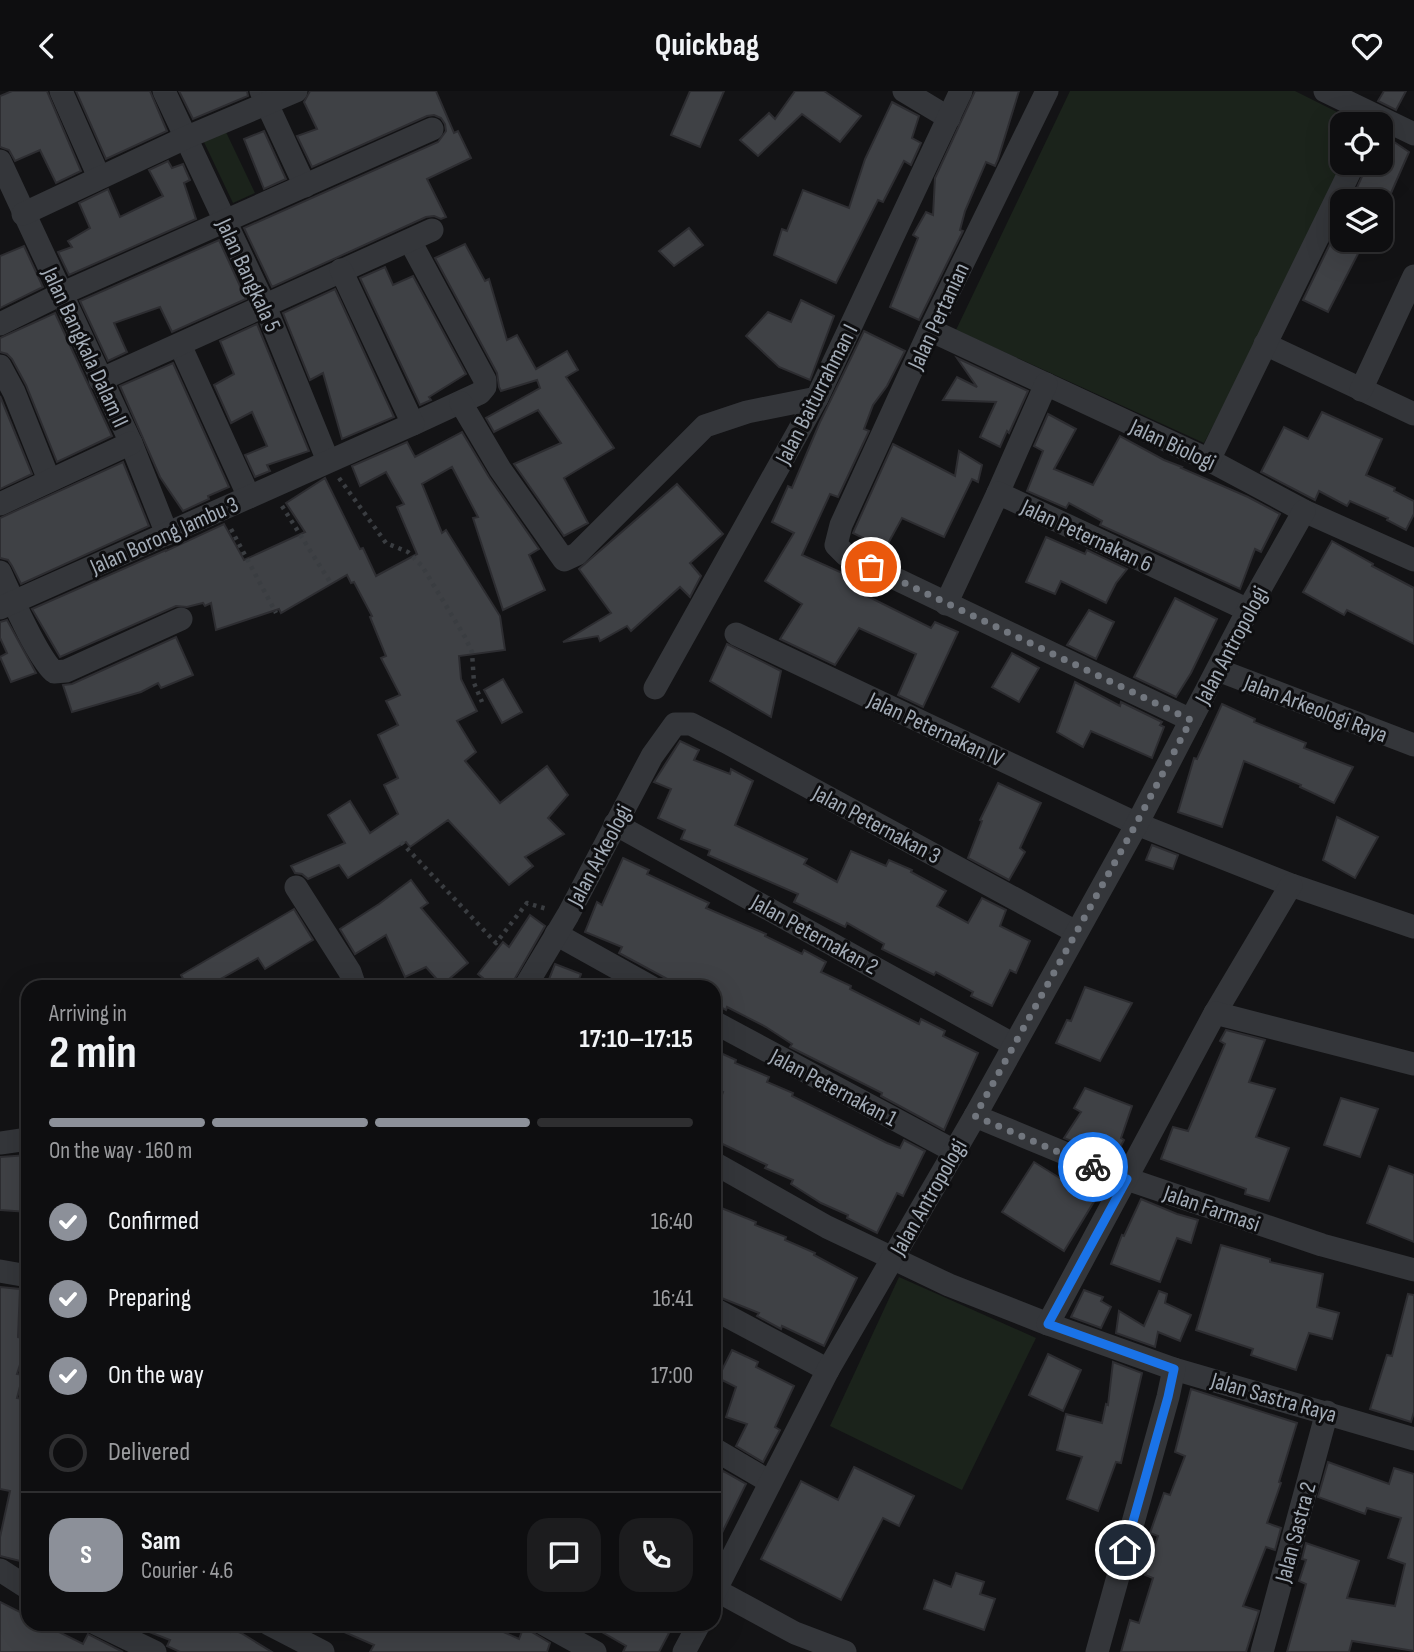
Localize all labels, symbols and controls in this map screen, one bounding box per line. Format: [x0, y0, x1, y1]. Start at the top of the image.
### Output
text: Quickbag [655, 26, 759, 65]
icon: back [28, 27, 66, 65]
icon: heart [1348, 27, 1386, 65]
map controls [1330, 112, 1393, 252]
button: locate [1330, 112, 1393, 175]
button: layers [1330, 189, 1393, 252]
street label: Jalan Bangkala 5 [209, 213, 287, 337]
street label: Jalan Pertanian [902, 259, 976, 375]
street label: Jalan Bangkala Dalam II [35, 262, 134, 432]
street label: Jalan Baiturrahman I [769, 320, 864, 470]
street label: Jalan Biologi [1124, 412, 1220, 477]
street label: Jalan Borong Jambu 3 [85, 491, 243, 581]
street label: Jalan Peternakan 6 [1016, 493, 1157, 579]
pin [841, 537, 901, 597]
icon: bag [852, 548, 890, 586]
street label: Jalan Antropologi [1189, 582, 1275, 710]
street label: Jalan Arkeologi Raya [1239, 668, 1391, 749]
street label: Jalan Peternakan IV [862, 686, 1009, 774]
street label: Jalan Peternakan 3 [807, 779, 945, 870]
street label: Jalan Arkeologi [561, 800, 638, 912]
street label: Jalan Peternakan 2 [745, 888, 883, 981]
text: Arriving in [49, 1000, 127, 1028]
text: 17:10–17:15 [580, 1024, 693, 1055]
text: 2 min [49, 1026, 137, 1081]
street label: Jalan Peternakan 1 [764, 1042, 902, 1133]
courier [1058, 1132, 1128, 1202]
street label: Jalan Antropologi [884, 1134, 973, 1261]
text: On the way · 160 m [49, 1137, 192, 1165]
icon: bike [1074, 1148, 1112, 1186]
street label: Jalan Farmasi [1159, 1179, 1264, 1238]
icon: check [49, 1203, 87, 1241]
text: Confirmed [108, 1206, 199, 1237]
text: 16:40 [651, 1208, 693, 1236]
icon: check [49, 1280, 87, 1318]
text: Preparing [108, 1283, 191, 1314]
text: 16:41 [653, 1285, 693, 1313]
icon: check [49, 1357, 87, 1395]
text: On the way [108, 1360, 204, 1391]
text: 17:00 [651, 1362, 693, 1390]
street label: Jalan Sastra Raya [1207, 1366, 1340, 1429]
text: Delivered [108, 1437, 190, 1468]
street label: Jalan Sastra 2 [1269, 1479, 1323, 1586]
button: chat [527, 1518, 601, 1592]
button: phone [619, 1518, 693, 1592]
pin [1095, 1520, 1155, 1580]
text: Sam [141, 1526, 181, 1557]
icon: home [1106, 1531, 1144, 1569]
text: S [80, 1540, 92, 1571]
text: Courier · 4.6 [141, 1557, 233, 1585]

